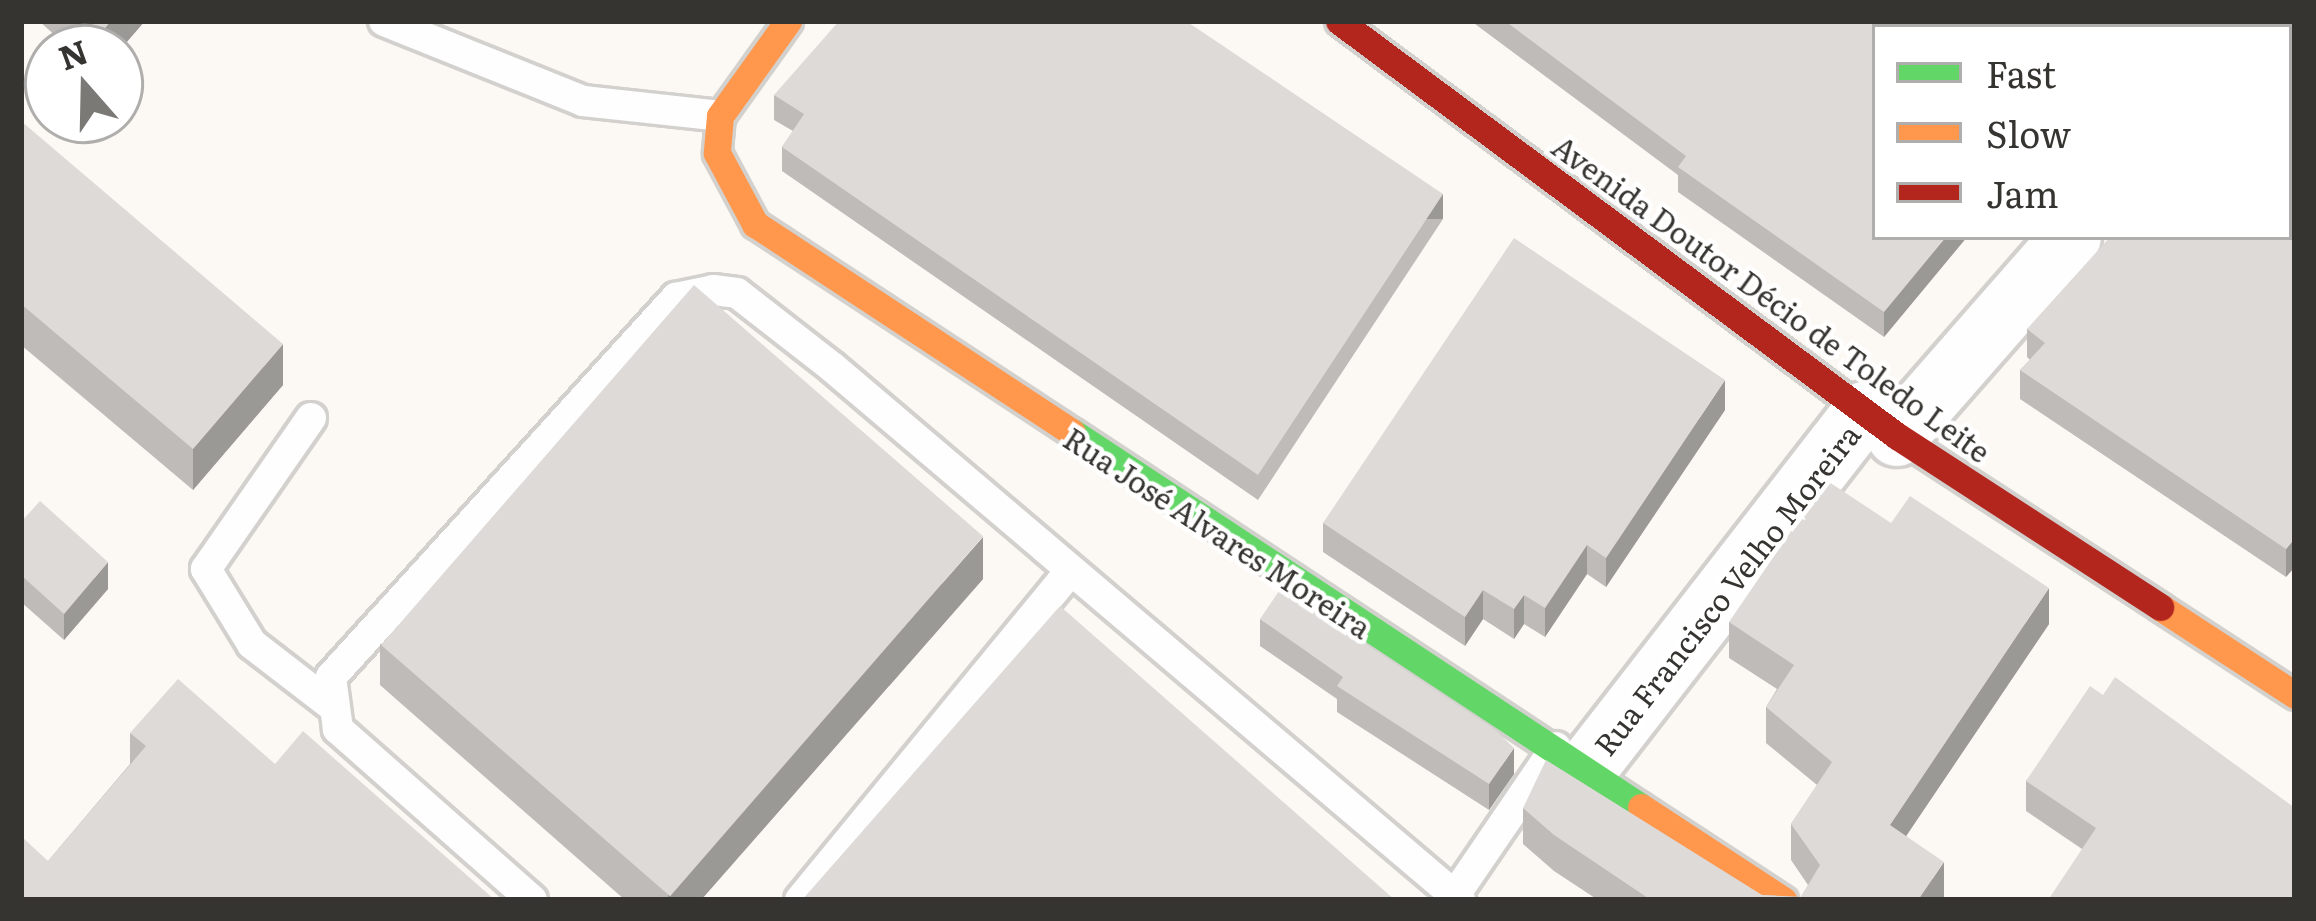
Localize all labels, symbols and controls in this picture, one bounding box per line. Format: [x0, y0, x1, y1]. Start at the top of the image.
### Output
north arrow [24, 24, 144, 144]
legend [1872, 24, 2292, 240]
text: N [51, 25, 94, 80]
text: Fast [1986, 46, 2056, 99]
text: Slow [1986, 106, 2071, 159]
street label: Avenida Doutor Décio de Toledo Leite [1546, 127, 1998, 469]
text: Jam [1986, 166, 2059, 219]
street label: Rua Francisco Velho Moreira [1586, 416, 1866, 762]
street label: Rua José Alvares Moreira [1058, 419, 1378, 645]

